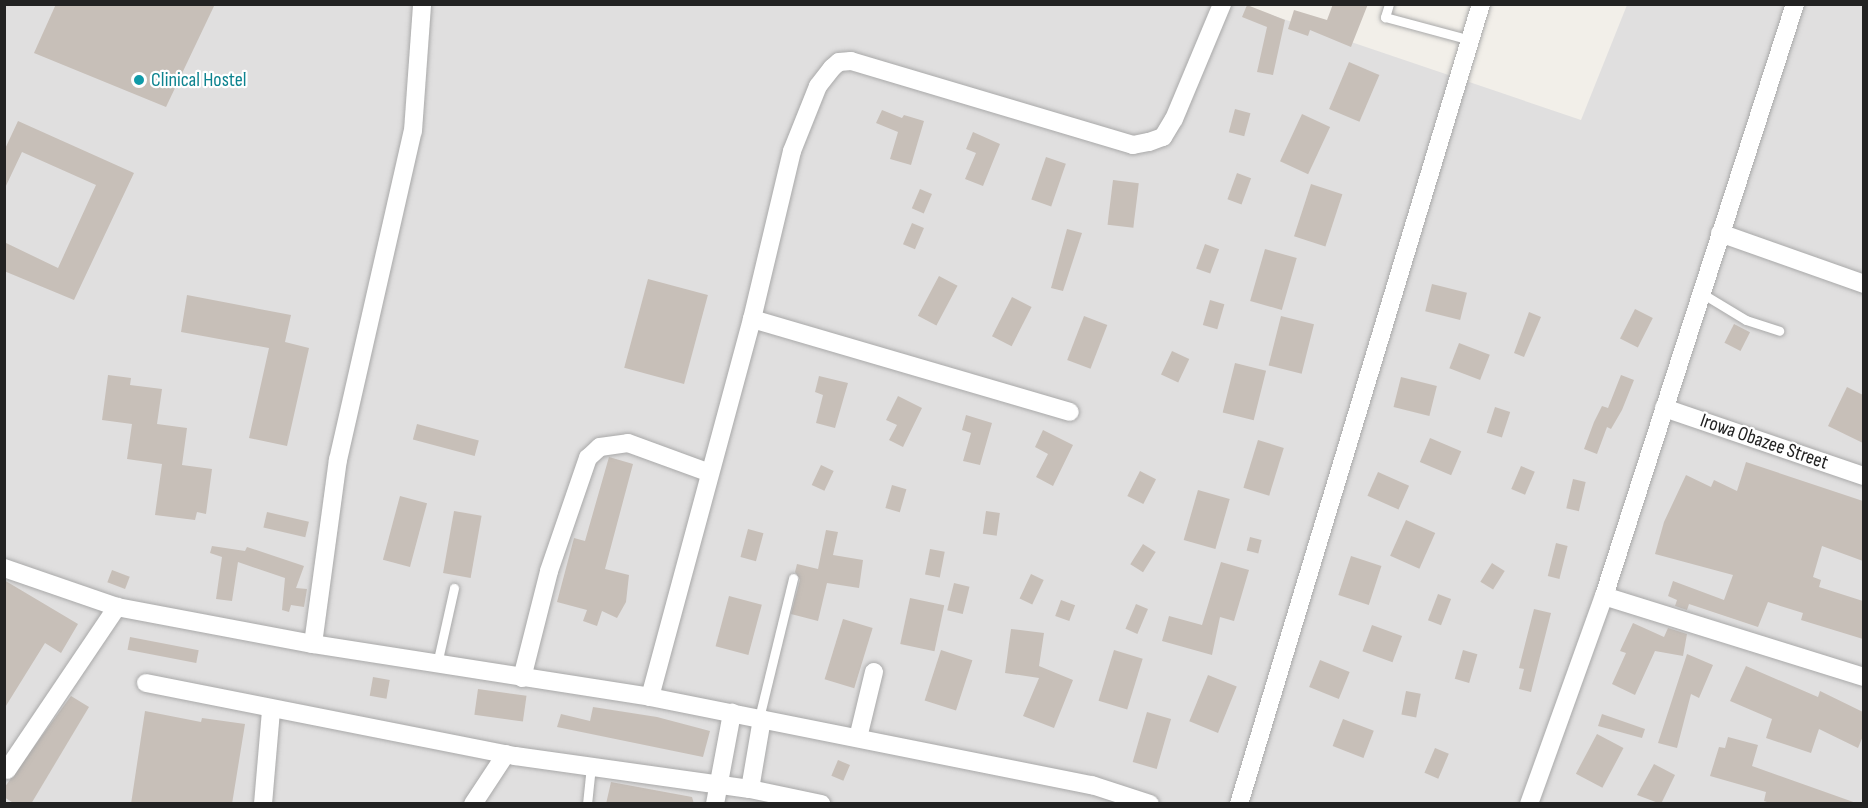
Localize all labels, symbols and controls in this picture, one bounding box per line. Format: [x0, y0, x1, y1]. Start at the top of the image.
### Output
place label: Clinical Hostel [151, 68, 247, 92]
marker: Clinical Hostel [132, 73, 146, 87]
street label: Irowa Obazee Street [1697, 409, 1831, 475]

